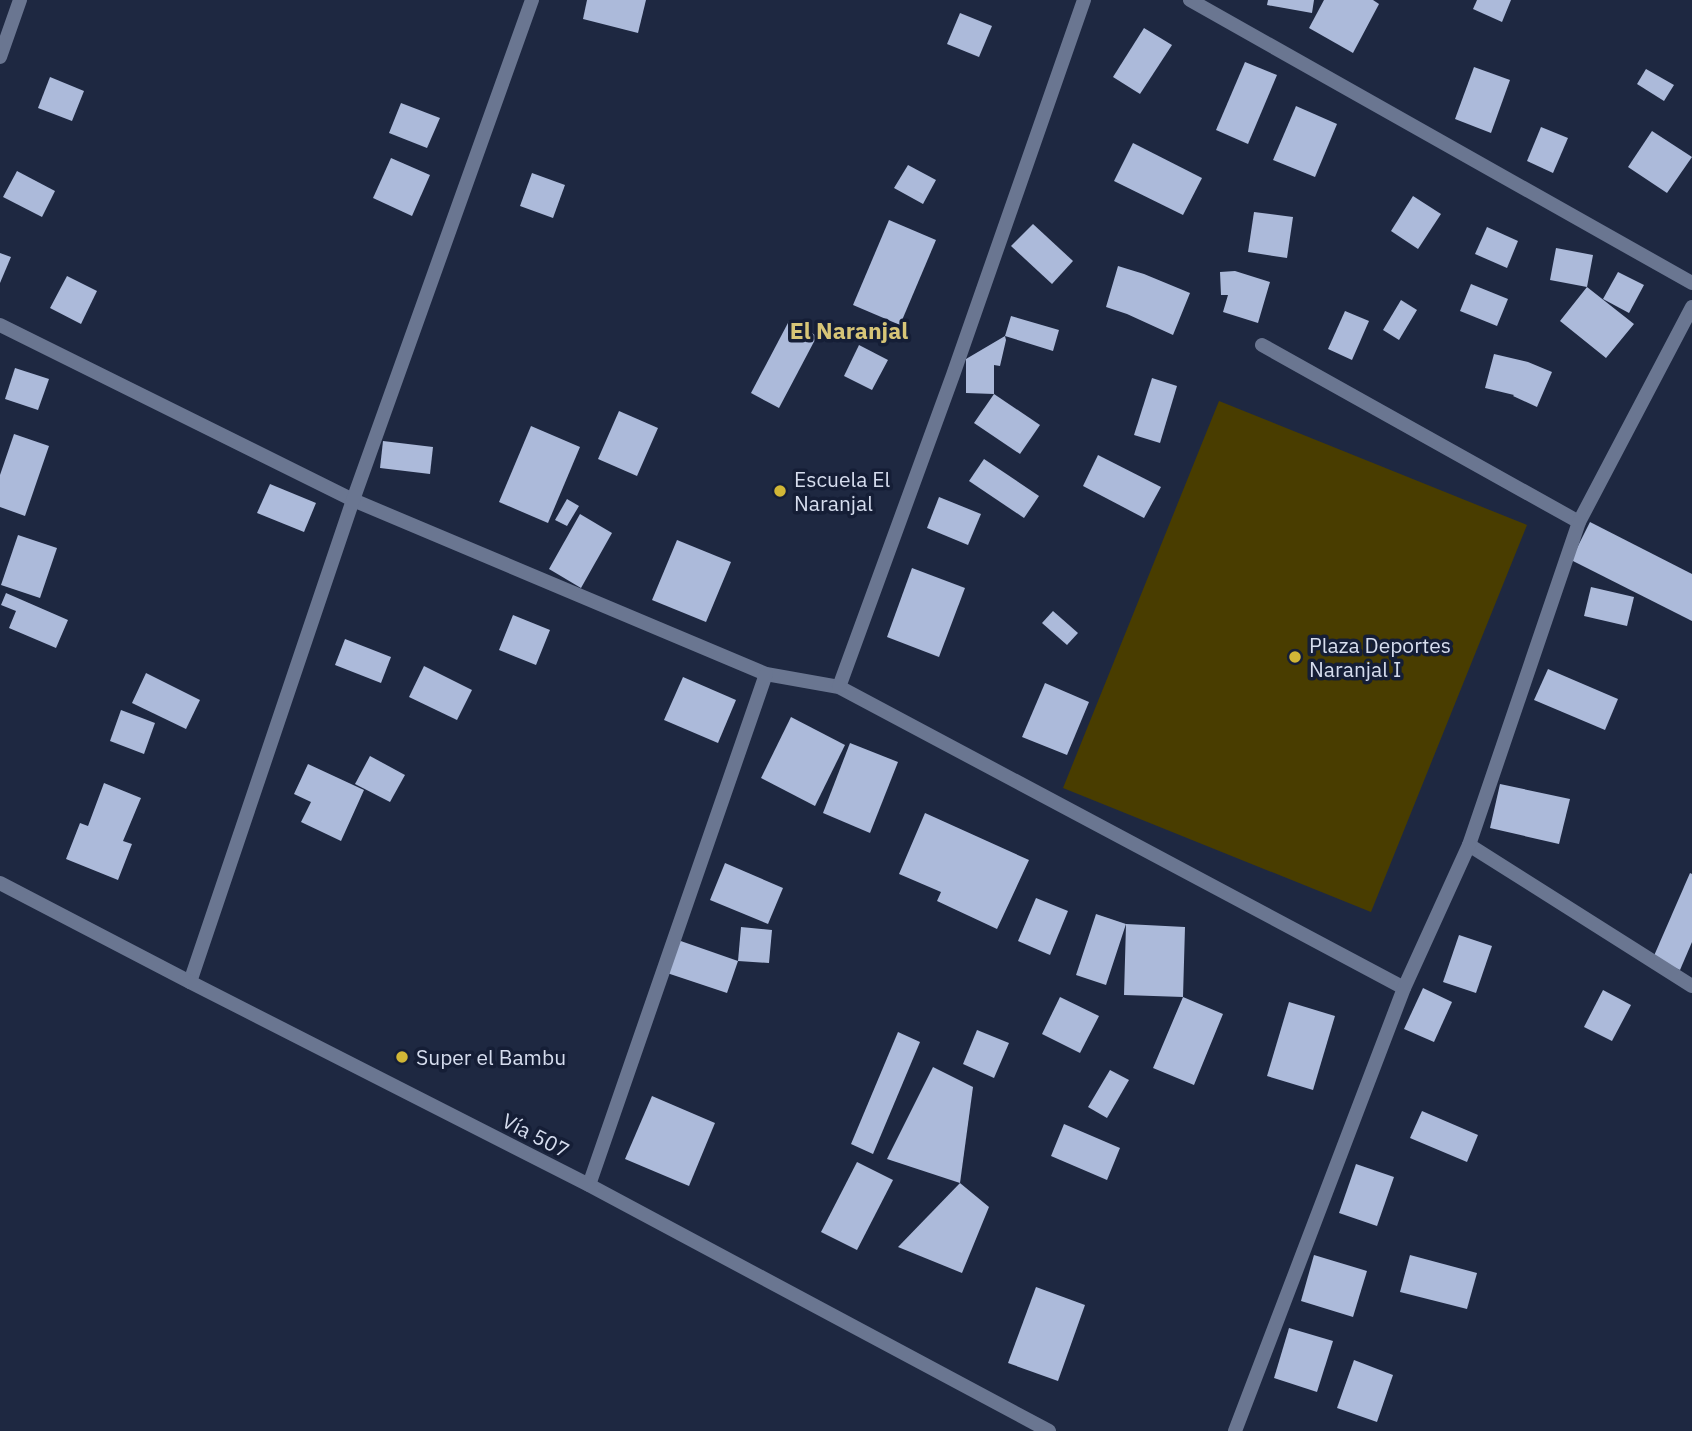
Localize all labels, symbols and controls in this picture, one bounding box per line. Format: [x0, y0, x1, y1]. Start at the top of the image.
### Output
district label: El Naranjal [790, 315, 908, 345]
place label: Escuela El Naranjal [794, 465, 891, 517]
marker: Escuela El Naranjal [772, 483, 788, 499]
place label: Plaza Deportes Naranjal I [1309, 631, 1451, 683]
marker: Plaza Deportes Naranjal I [1287, 649, 1303, 665]
place label: Super el Bambu [416, 1043, 566, 1071]
marker: Super el Bambu [394, 1049, 410, 1065]
street label: Vía 507 [498, 1106, 574, 1164]

